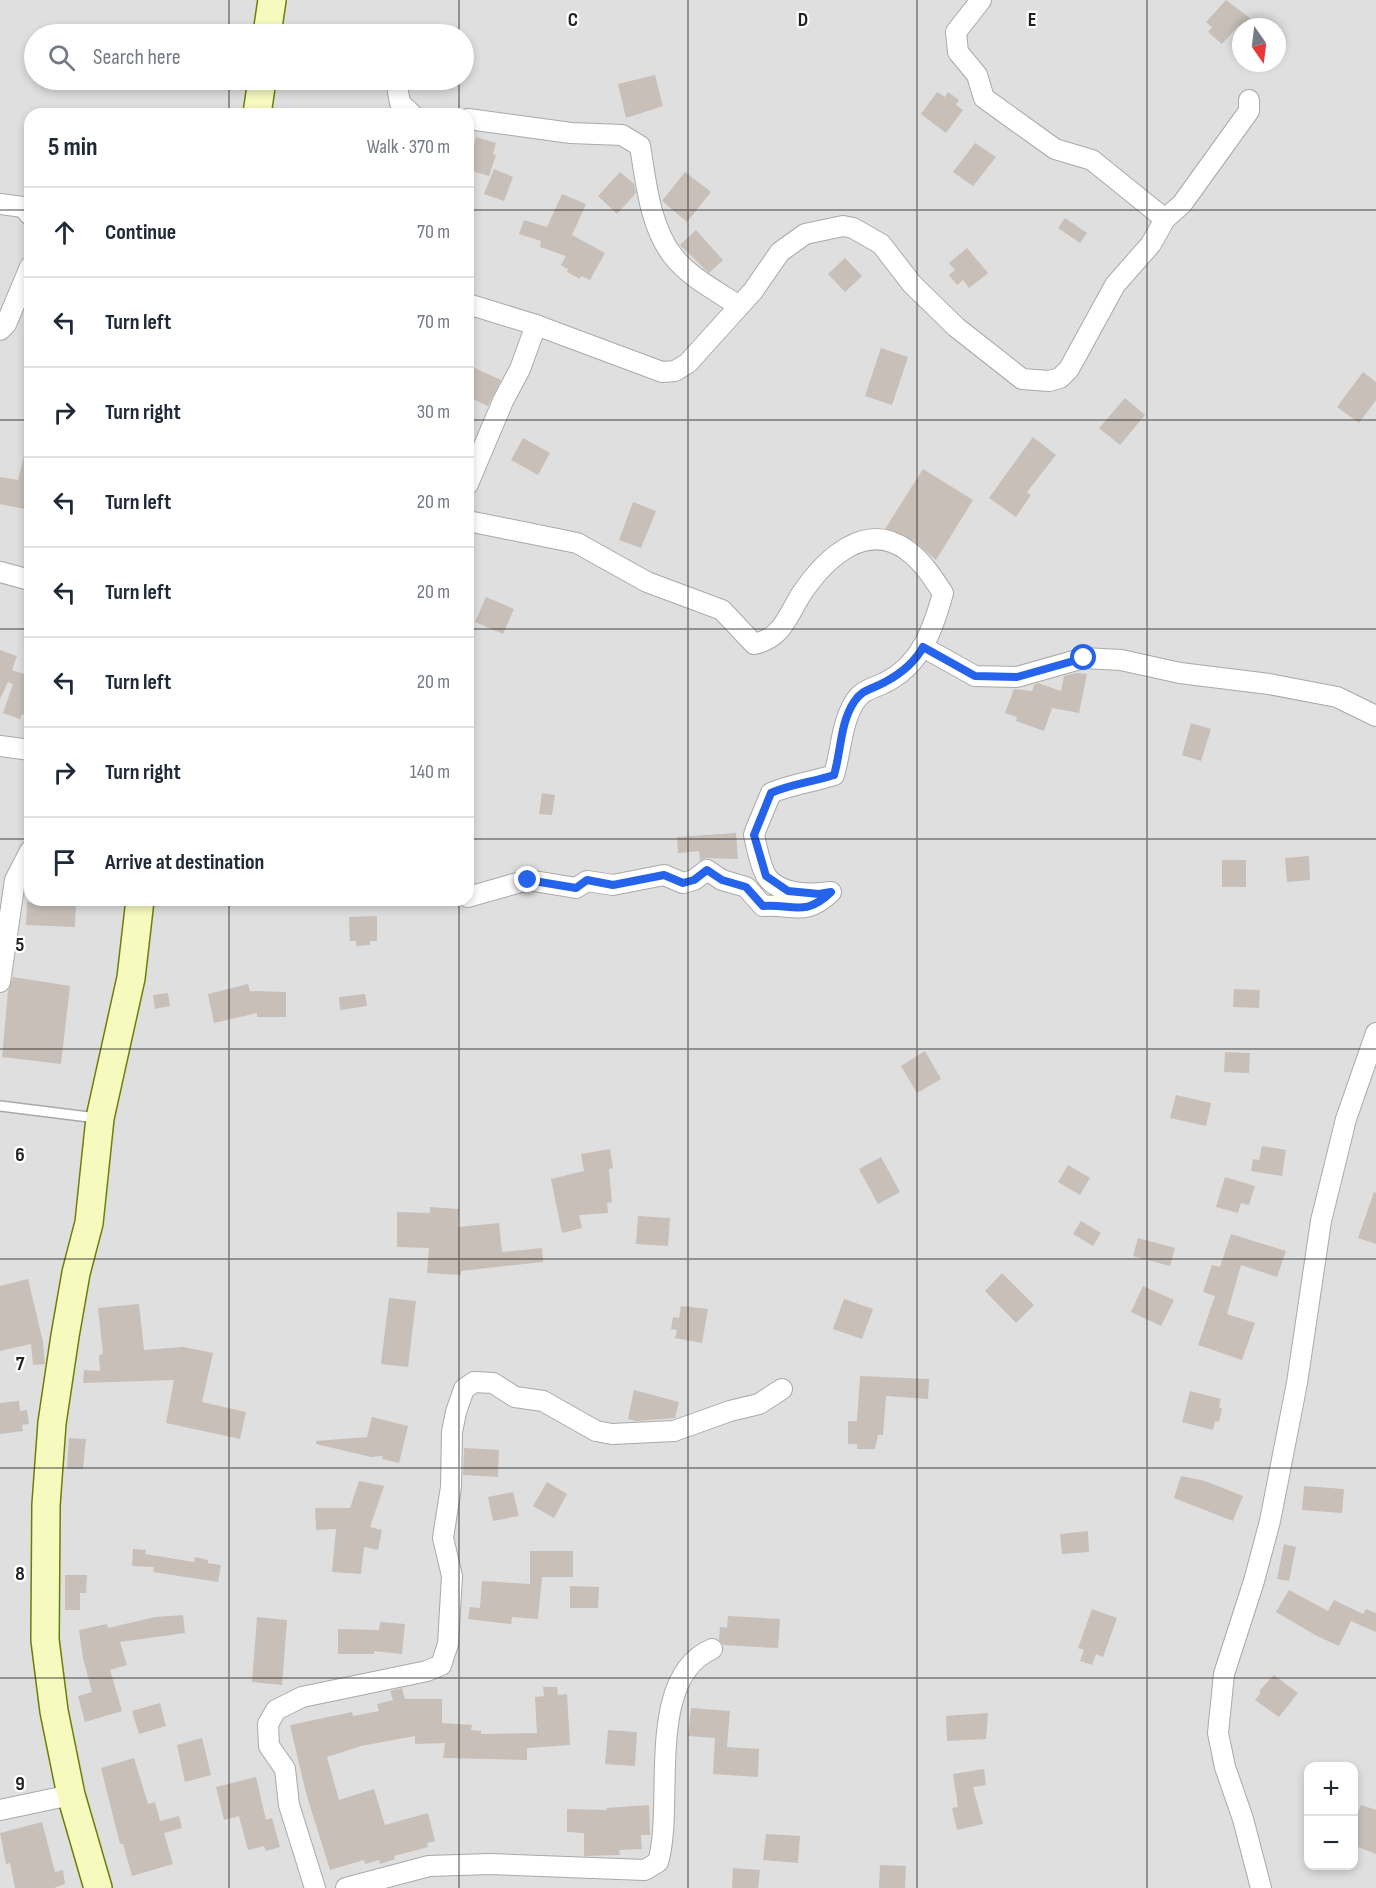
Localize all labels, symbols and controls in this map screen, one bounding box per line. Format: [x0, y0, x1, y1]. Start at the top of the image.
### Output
text: C [568, 8, 578, 32]
text: D [798, 8, 808, 32]
text: E [1028, 8, 1036, 32]
north arrow [1232, 18, 1286, 72]
search box [24, 24, 474, 90]
icon: search [45, 41, 78, 74]
text: Search here [93, 44, 180, 71]
text: 5 min [48, 132, 98, 163]
text: Walk · 370 m [367, 135, 450, 159]
icon: ahead [48, 216, 81, 249]
text: Continue [105, 219, 176, 246]
text: 70 m [417, 220, 450, 244]
icon: left [48, 306, 81, 339]
text: Turn left [105, 309, 171, 336]
text: 70 m [417, 310, 450, 334]
icon: right [48, 396, 81, 429]
text: Turn right [105, 399, 181, 426]
text: 30 m [417, 400, 450, 424]
icon: left [48, 486, 81, 519]
text: Turn left [105, 489, 171, 516]
text: 20 m [417, 490, 450, 514]
icon: left [48, 576, 81, 609]
text: Turn left [105, 579, 171, 606]
text: 20 m [417, 580, 450, 604]
route start [1070, 644, 1096, 670]
icon: left [48, 666, 81, 699]
text: Turn left [105, 669, 171, 696]
text: 20 m [417, 670, 450, 694]
icon: right [48, 756, 81, 789]
text: Turn right [105, 759, 181, 786]
text: 140 m [410, 760, 450, 784]
icon: arrive [48, 846, 81, 879]
text: Arrive at destination [105, 849, 264, 876]
route end [514, 866, 540, 892]
text: 5 [16, 933, 25, 957]
text: 6 [15, 1143, 25, 1167]
text: 7 [16, 1352, 25, 1376]
text: 8 [15, 1562, 25, 1586]
map controls [1304, 1762, 1358, 1870]
button: + [1304, 1762, 1358, 1816]
text: 9 [15, 1772, 25, 1796]
button: − [1304, 1816, 1358, 1870]

